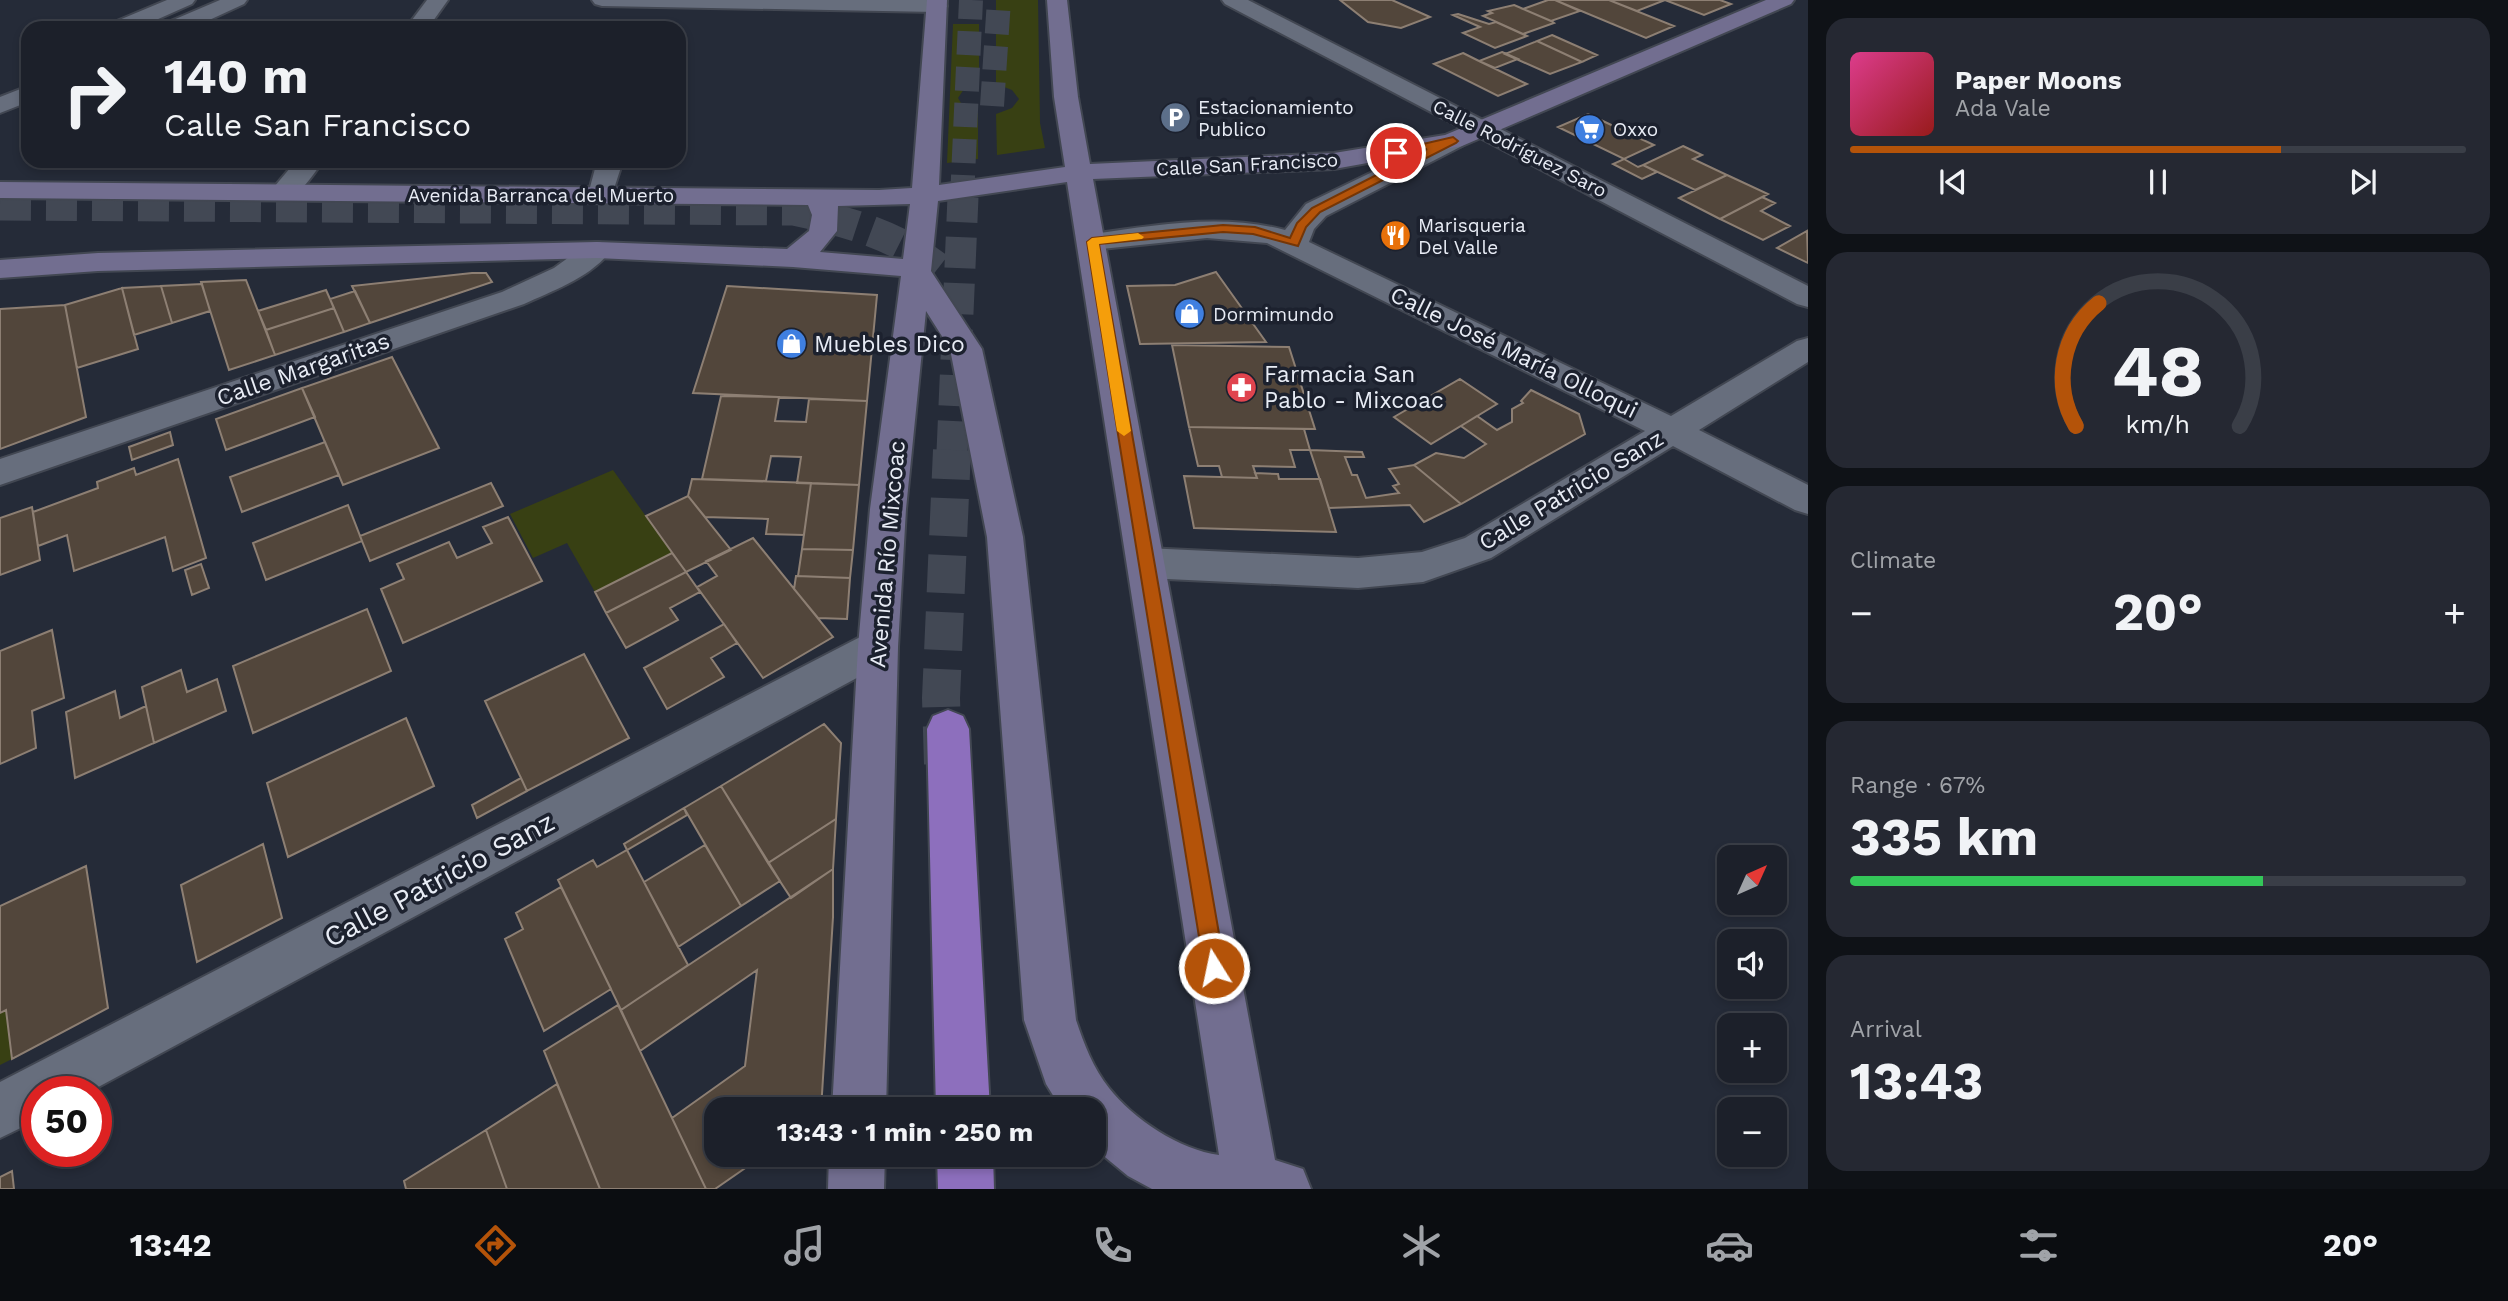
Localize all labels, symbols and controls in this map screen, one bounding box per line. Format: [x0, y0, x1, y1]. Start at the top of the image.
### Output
text: 140 m [164, 47, 308, 105]
icon: right [49, 49, 140, 140]
text: Paper Moons [1955, 65, 2122, 95]
street label: Calle Rodríguez Saro [1429, 95, 1611, 202]
text: Ada Vale [1955, 95, 2051, 122]
place label: Estacionamiento Publico [1198, 96, 1354, 141]
parking icon: Estacionamiento Publico [1158, 101, 1192, 135]
text: Calle San Francisco [164, 106, 471, 144]
supermarket icon: Oxxo [1573, 112, 1607, 146]
place label: Oxxo [1613, 118, 1658, 141]
pin [1366, 123, 1426, 183]
icon: arrive [1377, 134, 1415, 172]
street label: Calle San Francisco [1155, 148, 1339, 181]
icon: previous [1934, 163, 1972, 201]
icon: pause [2139, 163, 2177, 201]
icon: next [2344, 163, 2382, 201]
street label: Avenida Barranca del Muerto [408, 184, 674, 207]
place label: Marisqueria Del Valle [1418, 214, 1526, 259]
restaurant icon: Marisqueria Del Valle [1378, 219, 1412, 253]
street label: Calle José María Olloqui [1386, 281, 1642, 424]
shop icon: Dormimundo [1173, 297, 1207, 331]
place label: Dormimundo [1213, 303, 1334, 326]
street label: Calle Margaritas [213, 327, 393, 412]
shop icon: Muebles Dico [774, 327, 808, 361]
text: 48 [2112, 329, 2204, 415]
place label: Muebles Dico [814, 331, 965, 358]
place label: Farmacia San Pablo - Mixcoac [1264, 361, 1444, 414]
pharmacy icon: Farmacia San Pablo - Mixcoac [1224, 370, 1258, 404]
text: km/h [2126, 410, 2190, 439]
street label: Calle Patricio Sanz [1474, 425, 1668, 556]
street label: Avenida Río Mixcoac [864, 439, 911, 669]
text: Climate [1850, 547, 1936, 574]
text: 20° [2113, 582, 2203, 643]
text: − [1850, 591, 1873, 635]
text: + [2443, 591, 2466, 635]
text: Range · 67% [1850, 772, 1985, 799]
street label: Calle Patricio Sanz [318, 805, 560, 954]
text: 335 km [1850, 807, 2038, 868]
north arrow [1717, 845, 1787, 915]
map controls [1717, 845, 1787, 1167]
button: sound [1717, 929, 1787, 999]
position arrow [1177, 931, 1251, 1005]
button: + [1717, 1013, 1787, 1083]
text: Arrival [1850, 1016, 1922, 1043]
text: 13:43 [1850, 1051, 1983, 1112]
speed limit sign: 50 [21, 1076, 112, 1167]
button: − [1717, 1097, 1787, 1167]
text: 13:43 · 1 min · 250 m [777, 1117, 1033, 1147]
icon: directions [471, 1221, 520, 1270]
icon: music [780, 1221, 829, 1270]
icon: phone [1088, 1221, 1137, 1270]
icon: climate [1397, 1221, 1446, 1270]
icon: car [1705, 1221, 1754, 1270]
icon: filters [2014, 1221, 2063, 1270]
text: 13:42 [130, 1226, 212, 1264]
text: 20° [2323, 1226, 2378, 1264]

